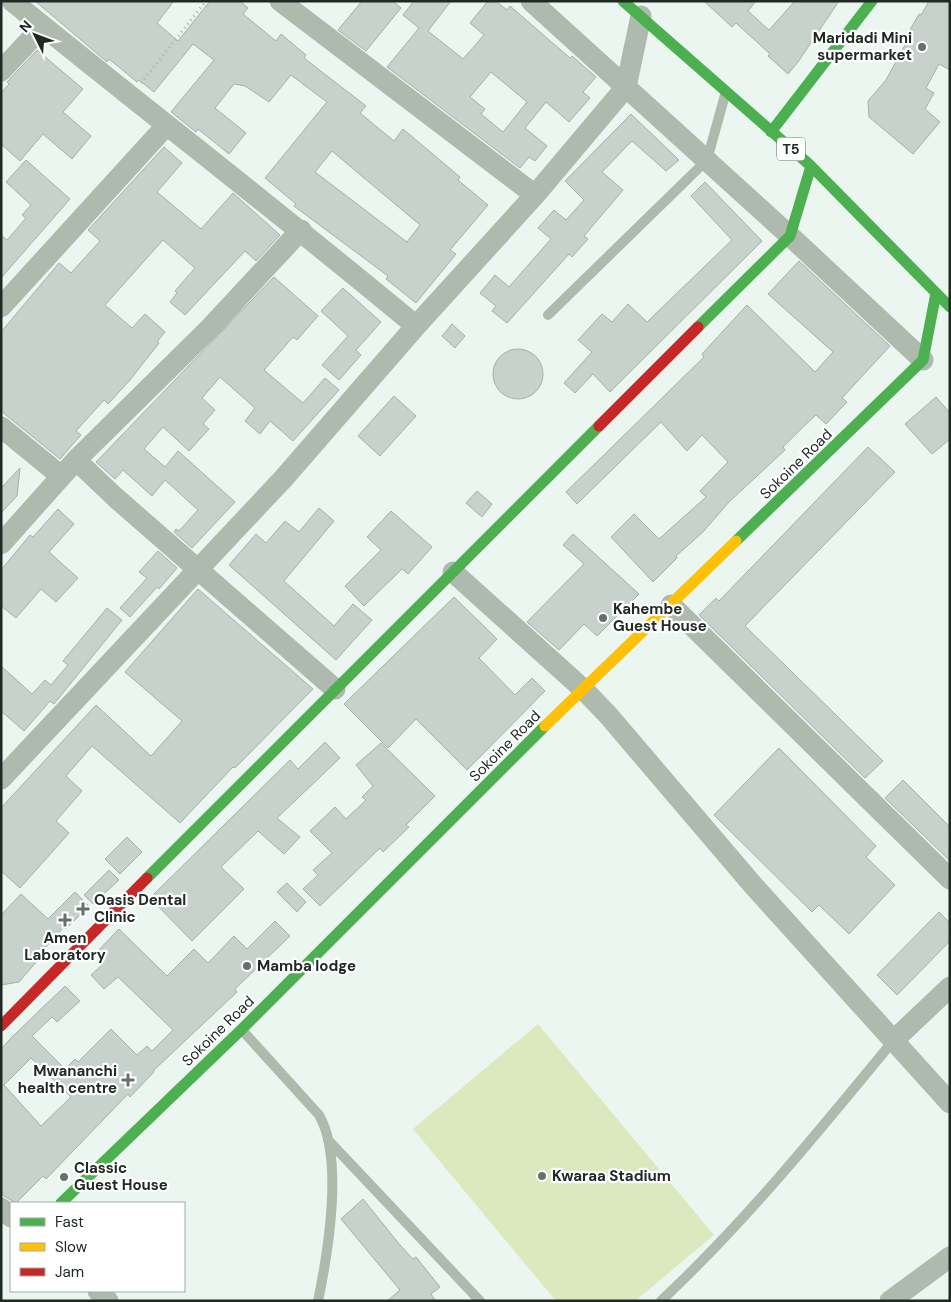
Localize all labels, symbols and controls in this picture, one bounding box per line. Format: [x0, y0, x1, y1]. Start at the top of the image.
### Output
north arrow [10, 10, 60, 60]
text: N [15, 16, 35, 36]
place label: Maridadi Mini supermarket [813, 28, 912, 65]
marker: Maridadi Mini supermarket [916, 41, 928, 53]
road number: T5 [777, 138, 805, 160]
street label: Sokoine Road [756, 424, 836, 504]
place label: Kahembe Guest House [613, 599, 707, 636]
marker: Kahembe Guest House [597, 612, 609, 624]
street label: Sokoine Road [465, 706, 545, 786]
place label: Oasis Dental Clinic [94, 890, 186, 927]
marker: Oasis Dental Clinic [76, 902, 90, 916]
marker: Amen Laboratory [58, 913, 72, 927]
place label: Amen Laboratory [24, 928, 106, 965]
place label: Mamba lodge [257, 956, 356, 976]
marker: Mamba lodge [241, 960, 253, 972]
street label: Sokoine Road [178, 991, 258, 1071]
place label: Mwananchi health centre [18, 1061, 117, 1098]
marker: Mwananchi health centre [121, 1073, 135, 1087]
place label: Classic Guest House [74, 1158, 168, 1195]
place label: Kwaraa Stadium [552, 1166, 671, 1186]
marker: Kwaraa Stadium [536, 1170, 548, 1182]
marker: Classic Guest House [58, 1171, 70, 1183]
legend [10, 1202, 185, 1292]
text: Fast [55, 1212, 84, 1232]
text: Slow [55, 1237, 88, 1257]
text: Jam [55, 1262, 84, 1282]

